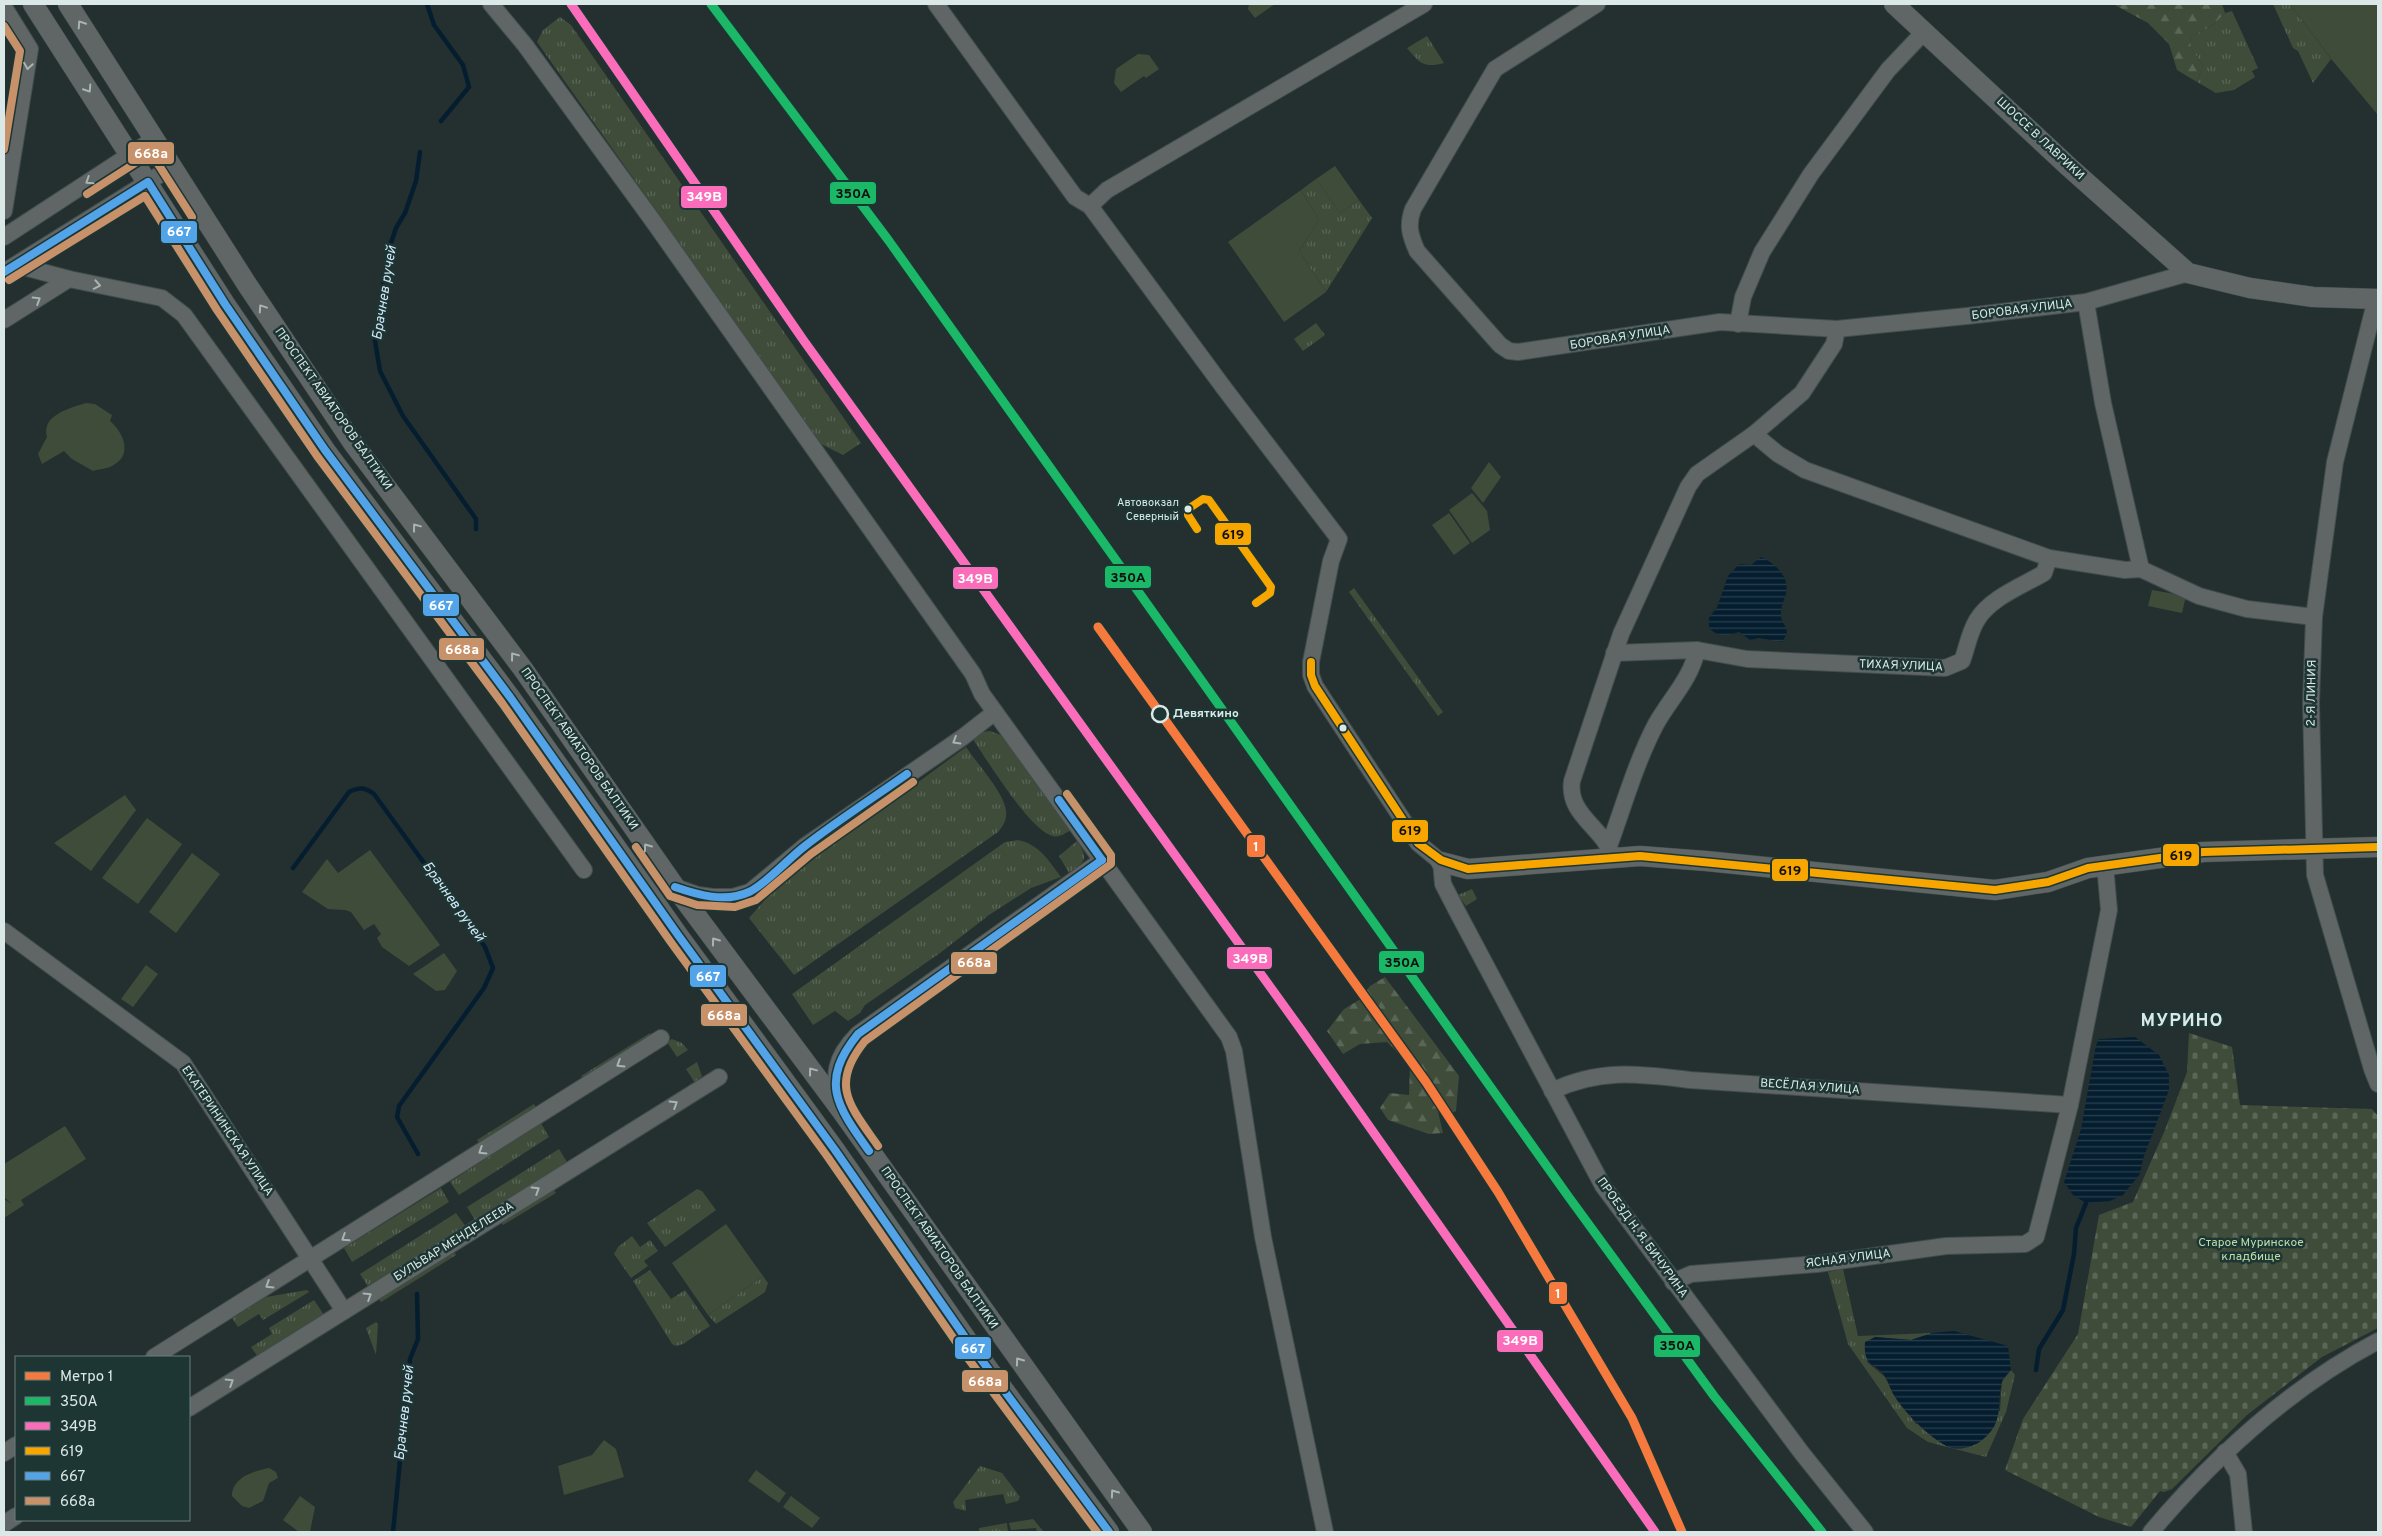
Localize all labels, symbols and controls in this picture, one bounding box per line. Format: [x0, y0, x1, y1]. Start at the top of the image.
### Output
one-way arrow [78, 20, 87, 30]
one-way arrow [23, 62, 34, 70]
one-way arrow [82, 83, 91, 93]
street label: ШОССЕ В ЛАВРИКИ [1993, 94, 2087, 184]
line badge: 668а [127, 141, 175, 165]
text: 668а [134, 146, 168, 163]
one-way arrow [85, 175, 94, 185]
line badge: 350А [829, 181, 877, 205]
line badge: 349В [680, 185, 728, 209]
text: 350А [835, 186, 871, 203]
text: 349В [686, 189, 722, 206]
line badge: 667 [160, 220, 198, 244]
text: 667 [167, 224, 191, 241]
water label: Брачнев ручей [369, 244, 401, 341]
one-way arrow [92, 279, 101, 290]
street label: БОРОВАЯ УЛИЦА [1971, 296, 2073, 324]
one-way arrow [31, 297, 40, 306]
one-way arrow [259, 304, 269, 313]
street label: БОРОВАЯ УЛИЦА [1569, 322, 1671, 354]
street label: ПРОСПЕКТ АВИАТОРОВ БАЛТИКИ [271, 325, 395, 493]
place label: Автовокзал Северный [1117, 496, 1179, 524]
marker: Автовокзал Северный [1183, 504, 1193, 514]
line badge: 619 [1214, 522, 1252, 546]
one-way arrow [413, 523, 422, 533]
text: 619 [1222, 527, 1244, 544]
line badge: 350А [1104, 565, 1152, 589]
line badge: 349В [952, 566, 999, 590]
text: 350А [1110, 570, 1146, 587]
text: 349В [957, 571, 993, 588]
line badge: 667 [422, 593, 460, 617]
text: 667 [429, 598, 453, 615]
line badge: 668а [438, 637, 485, 661]
text: 668а [445, 642, 479, 659]
one-way arrow [511, 652, 520, 662]
street label: ТИХАЯ УЛИЦА [1859, 657, 1943, 675]
street label: 2-Я ЛИНИЯ [2303, 660, 2321, 726]
street label: ПРОСПЕКТ АВИАТОРОВ БАЛТИКИ [517, 665, 641, 833]
marker: Девяткино [1151, 705, 1169, 723]
place label: Девяткино [1173, 706, 1239, 722]
unlabelled marker [1338, 723, 1348, 733]
one-way arrow [952, 735, 961, 744]
line badge: 619 [1391, 819, 1429, 843]
text: 619 [1399, 823, 1421, 840]
line badge: 1 [1246, 834, 1266, 858]
text: 1 [1253, 839, 1259, 856]
one-way arrow [644, 843, 653, 852]
line badge: 619 [2162, 843, 2200, 867]
text: 619 [2170, 848, 2192, 865]
line badge: 619 [1771, 858, 1809, 882]
water label: Брачнев ручей [418, 859, 488, 946]
text: 619 [1779, 863, 1801, 880]
one-way arrow [712, 937, 721, 947]
line badge: 349В [1226, 946, 1273, 970]
line badge: 350А [1378, 950, 1425, 974]
line badge: 668а [950, 951, 998, 975]
text: 349В [1232, 951, 1268, 968]
text: 668а [957, 955, 991, 972]
text: 350А [1384, 955, 1420, 972]
line badge: 667 [689, 964, 727, 988]
text: 667 [696, 969, 720, 986]
line badge: 668а [700, 1003, 748, 1027]
text: 668а [707, 1008, 741, 1025]
district label: МУРИНО [2140, 1010, 2224, 1033]
one-way arrow [616, 1058, 625, 1068]
street label: ЕКАТЕРИНИНСКАЯ УЛИЦА [177, 1063, 277, 1199]
one-way arrow [809, 1067, 818, 1077]
street label: ВЕСЁЛАЯ УЛИЦА [1760, 1076, 1860, 1098]
one-way arrow [668, 1101, 677, 1110]
one-way arrow [478, 1145, 488, 1154]
street label: ПРОСПЕКТ АВИАТОРОВ БАЛТИКИ [877, 1164, 1001, 1332]
street label: ПРОЕЗД Н. Я. БИЧУРИНА [1593, 1175, 1691, 1301]
one-way arrow [531, 1187, 540, 1197]
street label: БУЛЬВАР МЕНДЕЛЕЕВА [391, 1199, 517, 1285]
one-way arrow [341, 1231, 350, 1241]
park label: Старое Муринское кладбище [2198, 1235, 2304, 1265]
street label: ЯСНАЯ УЛИЦА [1805, 1246, 1891, 1272]
one-way arrow [265, 1279, 275, 1288]
line badge: 1 [1548, 1281, 1568, 1305]
text: 1 [1555, 1286, 1561, 1303]
one-way arrow [362, 1293, 371, 1303]
line badge: 349В [1496, 1329, 1544, 1353]
text: 349В [1502, 1333, 1538, 1350]
line badge: 350А [1653, 1334, 1701, 1358]
line badge: 667 [954, 1336, 992, 1360]
text: 350А [1659, 1338, 1695, 1355]
text: 667 [961, 1341, 985, 1358]
legend [15, 1356, 190, 1521]
one-way arrow [1016, 1357, 1025, 1367]
water label: Брачнев ручей [392, 1364, 419, 1461]
text: Метро 1 [60, 1368, 113, 1387]
line badge: 668а [961, 1369, 1009, 1393]
text: 668а [968, 1374, 1002, 1391]
one-way arrow [225, 1379, 234, 1389]
text: 350А [60, 1393, 98, 1412]
text: 349В [60, 1418, 97, 1437]
text: 619 [60, 1443, 84, 1462]
text: 667 [60, 1468, 86, 1487]
one-way arrow [1111, 1489, 1120, 1499]
text: 668а [60, 1493, 95, 1512]

